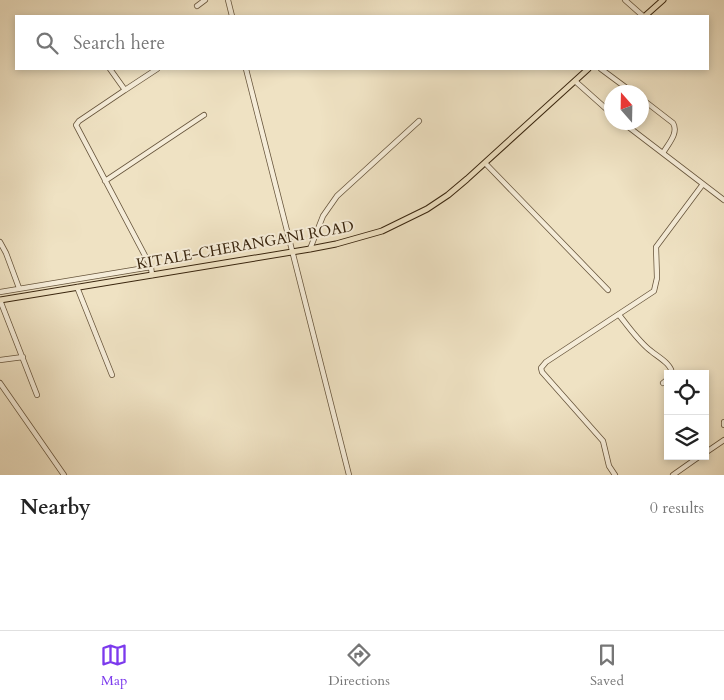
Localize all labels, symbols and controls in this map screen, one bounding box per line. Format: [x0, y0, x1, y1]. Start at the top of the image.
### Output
search box [15, 15, 709, 70]
icon: search [33, 29, 61, 57]
text: Search here [73, 30, 165, 56]
north arrow [604, 85, 649, 130]
street label: KITALE-CHERANGANI ROAD [135, 216, 355, 274]
map controls [664, 370, 709, 460]
button: locate [664, 370, 709, 415]
button: layers [664, 415, 709, 460]
text: Nearby [20, 493, 91, 522]
text: 0 results [650, 497, 704, 519]
tab: Map [100, 641, 128, 690]
tab: Directions [328, 641, 390, 690]
tab: Saved [590, 641, 624, 690]

